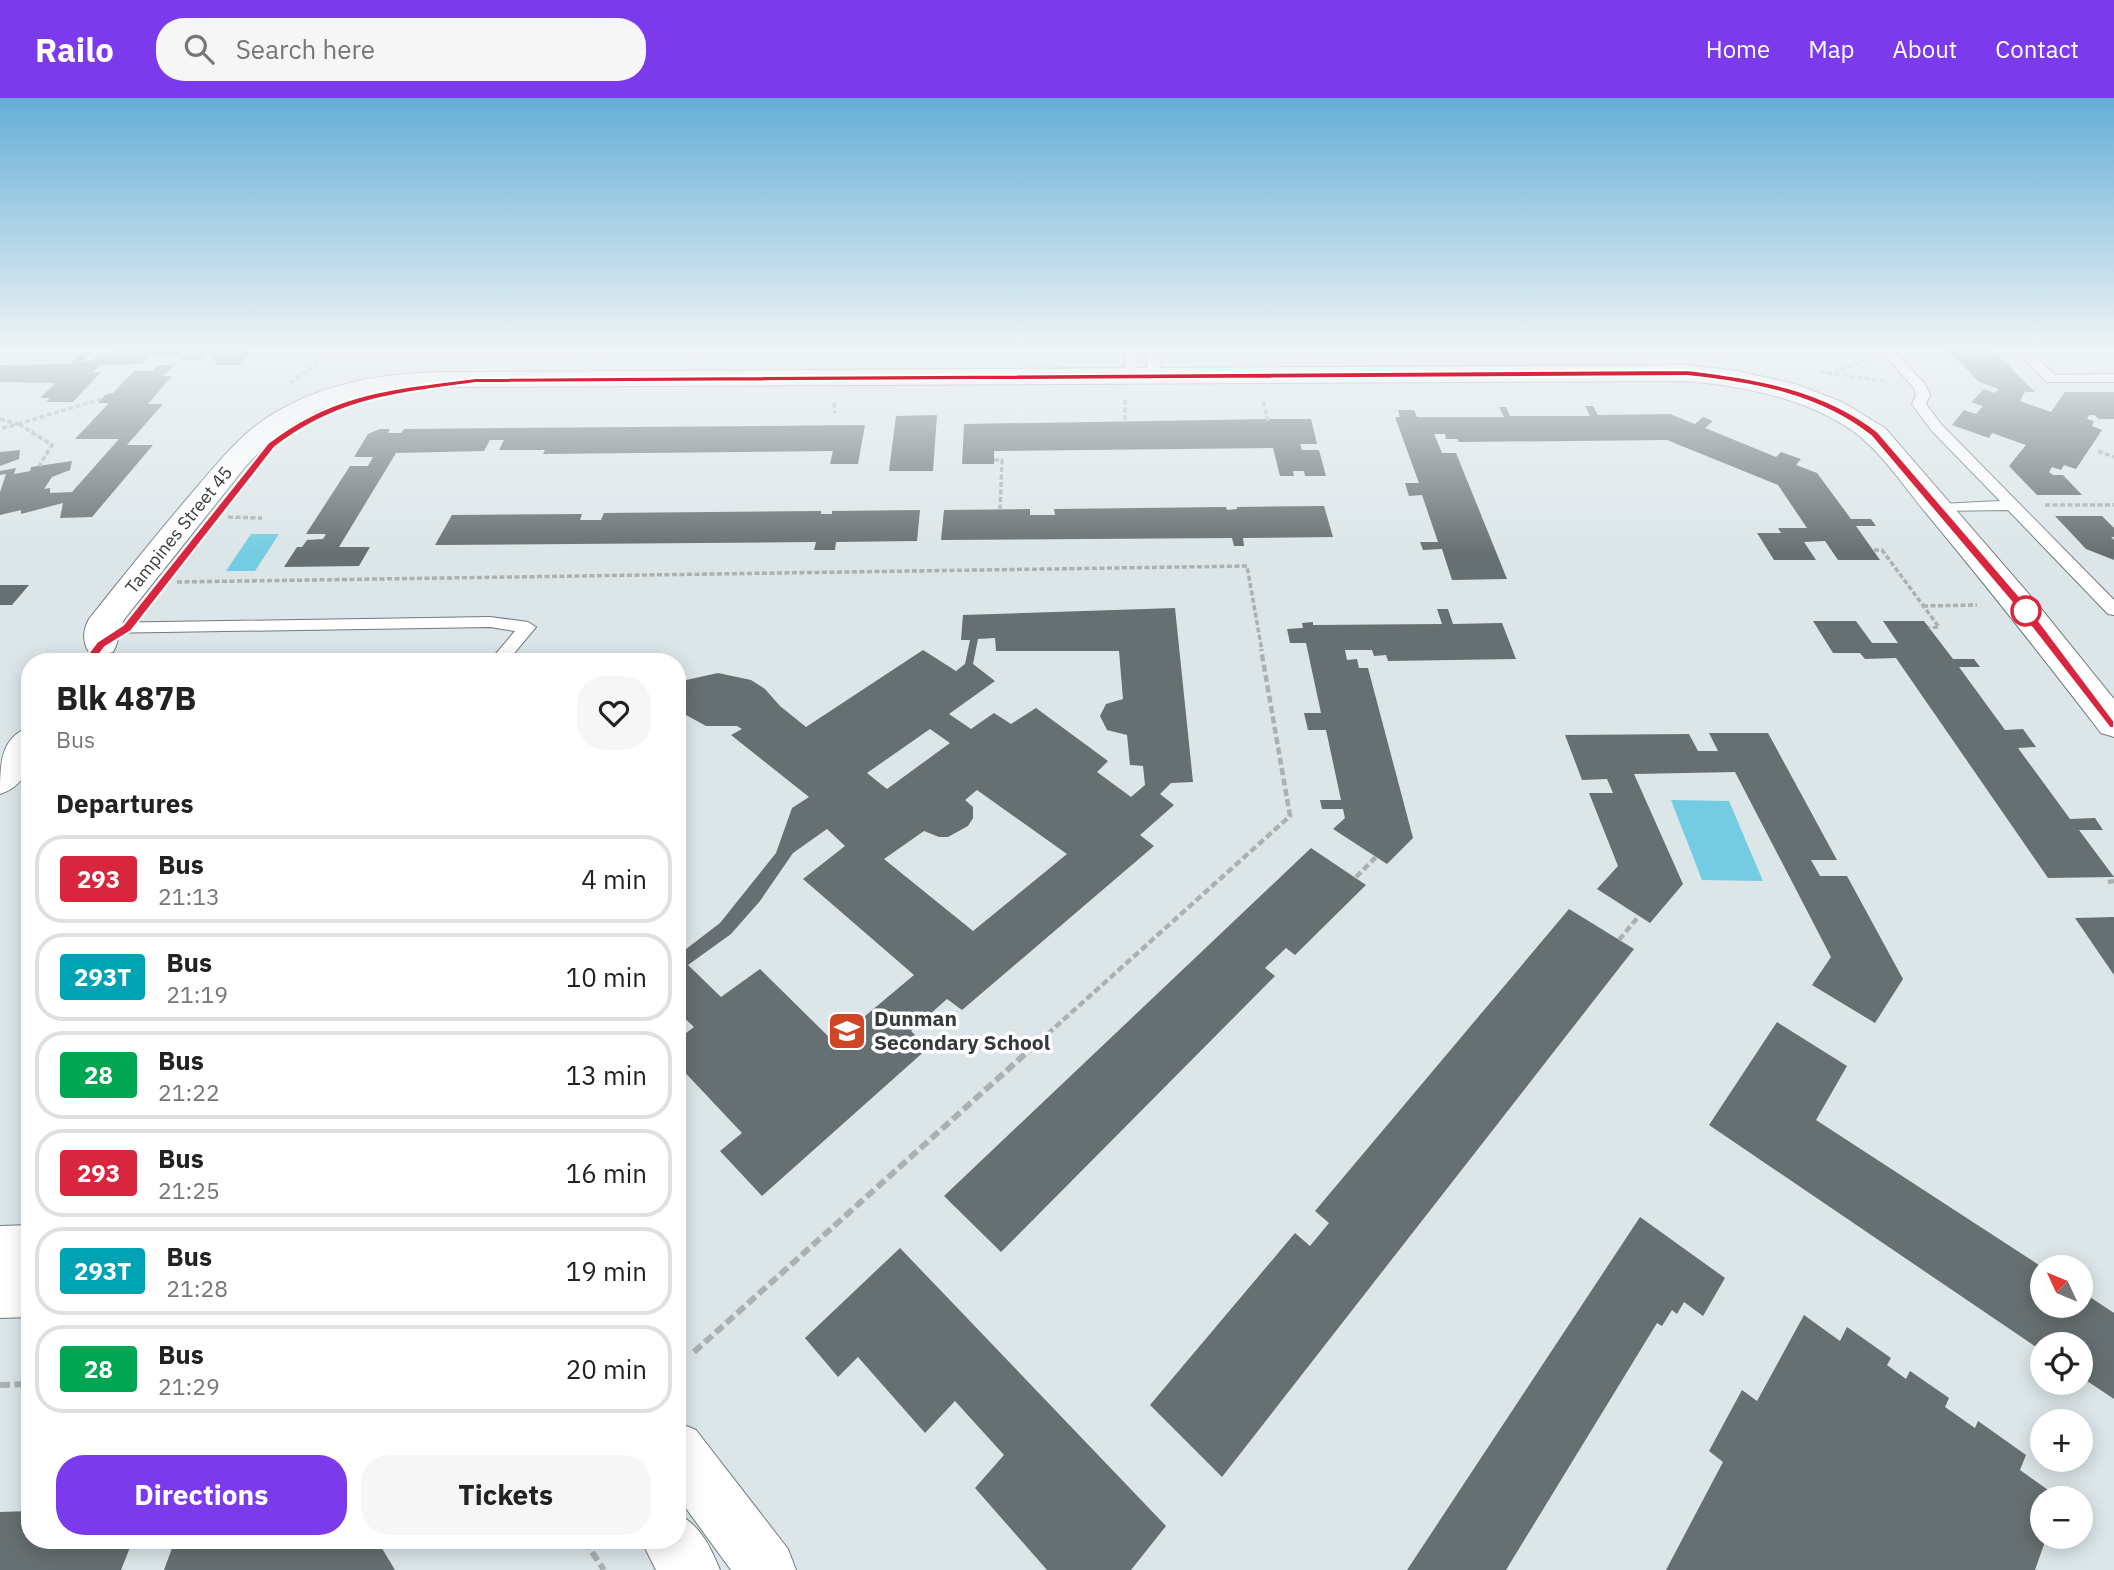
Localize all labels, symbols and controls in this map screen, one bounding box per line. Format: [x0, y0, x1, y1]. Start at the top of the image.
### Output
search box [156, 18, 646, 81]
text: Railo [35, 28, 114, 71]
icon: search [180, 30, 218, 68]
text: Search here [236, 32, 375, 66]
text: Home [1706, 33, 1770, 65]
text: Map [1808, 33, 1854, 65]
text: About [1892, 33, 1957, 65]
text: Contact [1995, 33, 2079, 65]
street label: Tampines Street 45 [120, 461, 237, 598]
unlabelled marker [2011, 596, 2041, 626]
text: Blk 487B [56, 676, 196, 719]
button: heart [577, 676, 651, 750]
text: Bus [56, 724, 95, 754]
text: Departures [56, 786, 194, 820]
text: Bus [158, 847, 204, 881]
text: 4 min [581, 862, 647, 896]
text: 293 [77, 863, 120, 895]
text: 21:13 [158, 881, 220, 911]
text: Bus [166, 945, 212, 979]
text: 10 min [566, 960, 647, 994]
text: 293T [74, 961, 131, 993]
text: 21:19 [166, 979, 228, 1009]
place label: Dunman Secondary School [874, 1004, 1050, 1056]
school or university icon: Dunman Secondary School [826, 1010, 868, 1052]
text: Bus [158, 1043, 204, 1077]
text: 13 min [566, 1058, 647, 1092]
text: 28 [84, 1059, 113, 1091]
text: 21:22 [158, 1077, 220, 1107]
text: Bus [158, 1141, 204, 1175]
text: 16 min [566, 1156, 647, 1190]
text: 293 [77, 1157, 120, 1189]
text: 21:25 [158, 1175, 220, 1205]
text: Bus [166, 1239, 212, 1273]
text: 19 min [566, 1254, 647, 1288]
text: 293T [74, 1255, 131, 1287]
north arrow [2030, 1255, 2093, 1318]
map controls [2030, 1255, 2093, 1549]
text: 21:28 [166, 1273, 228, 1303]
button: locate [2030, 1332, 2093, 1395]
text: Bus [158, 1337, 204, 1371]
text: 20 min [566, 1352, 647, 1386]
text: 28 [84, 1353, 113, 1385]
text: 21:29 [158, 1371, 220, 1401]
button: + [2030, 1409, 2093, 1472]
button: Directions [56, 1455, 347, 1535]
button: Tickets [361, 1455, 651, 1535]
button: − [2030, 1486, 2093, 1549]

